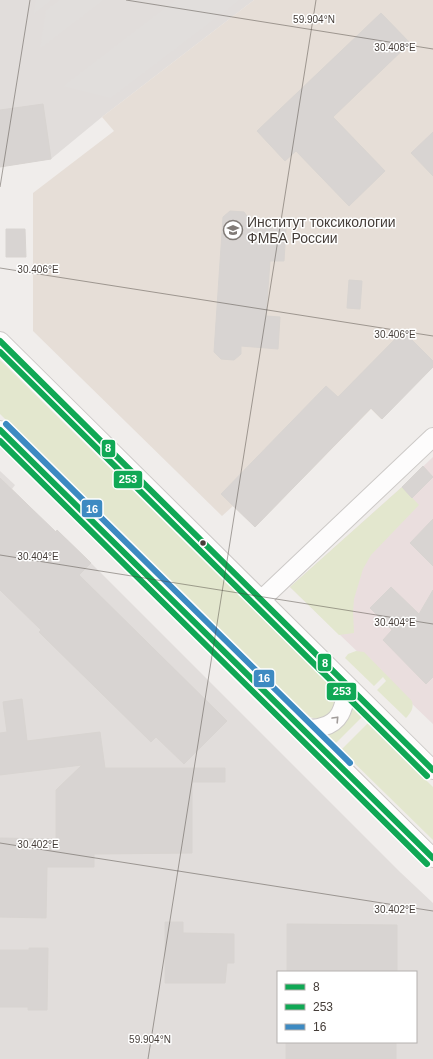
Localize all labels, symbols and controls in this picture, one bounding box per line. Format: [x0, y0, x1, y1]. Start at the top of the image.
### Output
text: 59.904°N [293, 14, 335, 25]
text: 30.408°E [374, 42, 416, 53]
place label: Институт токсикологии ФМБА России [247, 214, 396, 246]
school or university icon: Институт токсикологии ФМБА России [222, 219, 244, 241]
text: 30.406°E [17, 264, 59, 275]
text: 30.406°E [374, 329, 416, 340]
line badge: 8 [101, 439, 116, 458]
text: 8 [105, 442, 111, 454]
line badge: 253 [113, 470, 143, 489]
text: 253 [119, 473, 137, 485]
line badge: 16 [81, 499, 103, 518]
text: 16 [86, 503, 98, 515]
unlabelled marker [198, 538, 208, 548]
text: 30.404°E [17, 551, 59, 562]
text: 30.404°E [374, 617, 416, 628]
line badge: 8 [317, 653, 332, 672]
text: 8 [322, 657, 328, 669]
line badge: 16 [253, 669, 275, 688]
text: 16 [258, 672, 270, 684]
line badge: 253 [326, 682, 357, 701]
text: 253 [333, 685, 351, 697]
one-way arrow [331, 716, 338, 723]
text: 30.402°E [17, 839, 59, 850]
text: 30.402°E [374, 904, 416, 915]
legend [277, 971, 417, 1043]
text: 8 [313, 980, 320, 994]
text: 253 [313, 1000, 333, 1014]
text: 16 [313, 1020, 327, 1034]
text: 59.904°N [129, 1034, 171, 1045]

